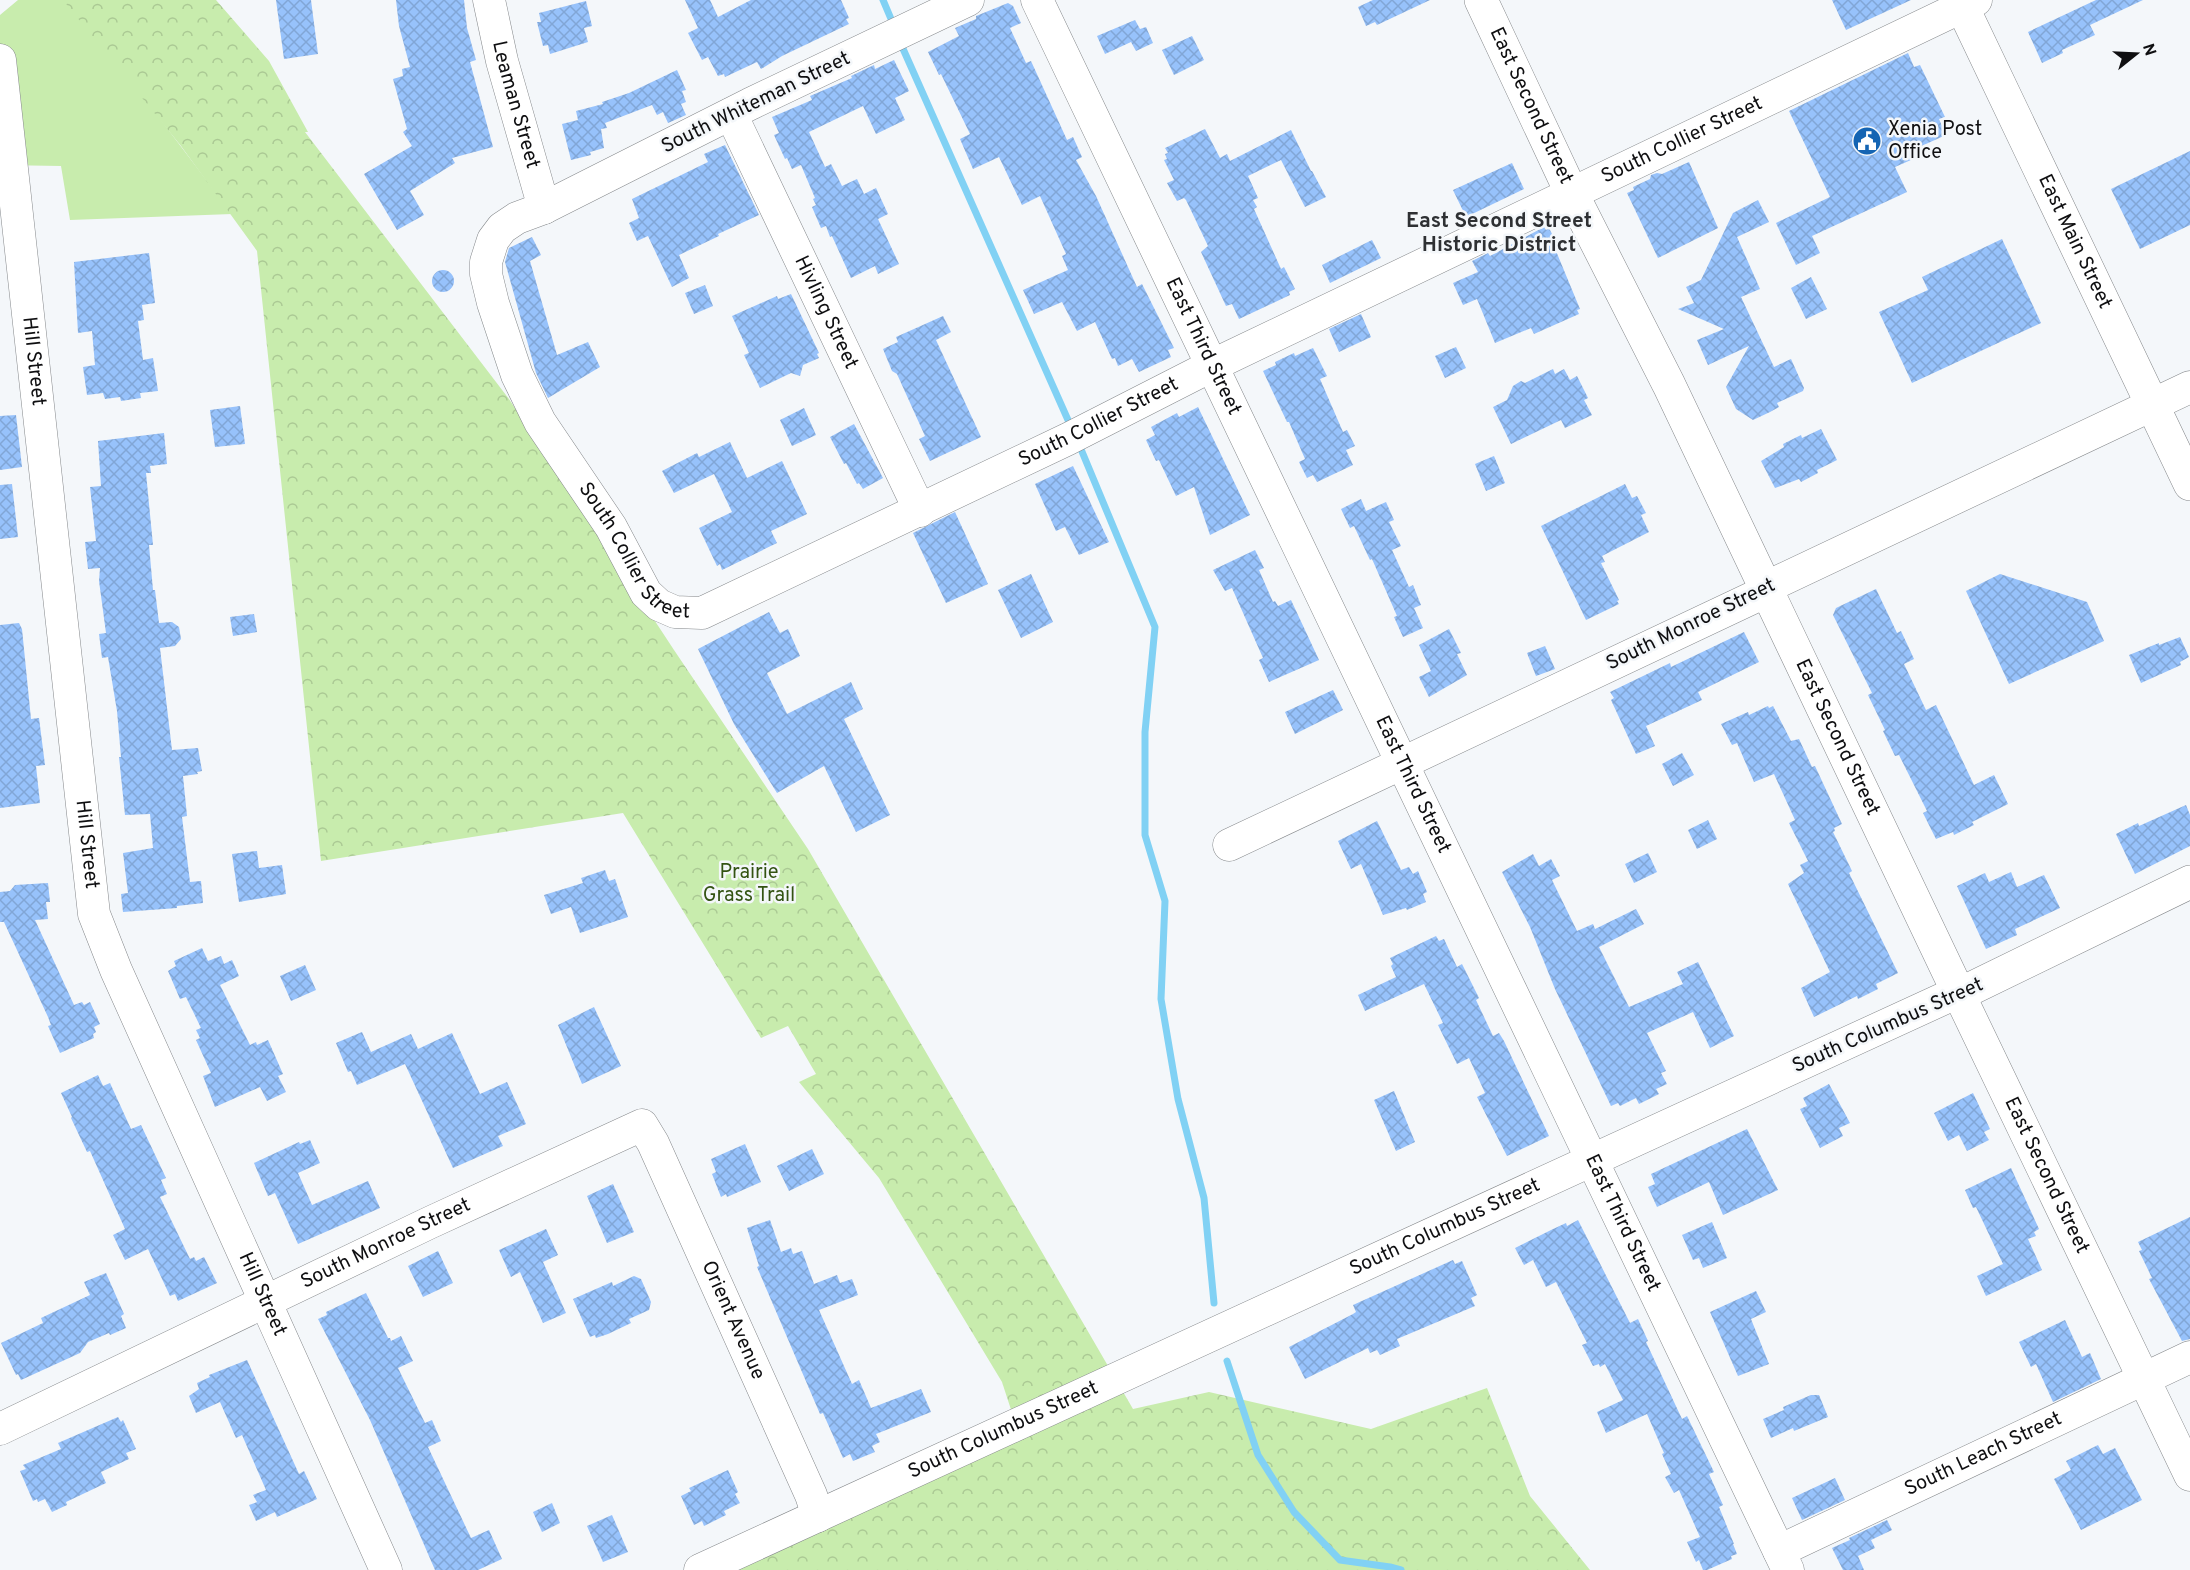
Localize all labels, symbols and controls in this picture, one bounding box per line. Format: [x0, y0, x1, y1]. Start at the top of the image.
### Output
street label: East Second Street [1483, 23, 1579, 189]
north arrow [2106, 24, 2166, 84]
street label: Leaman Street [485, 39, 545, 172]
text: N [2137, 41, 2160, 59]
street label: South Whiteman Street [657, 46, 855, 160]
street label: South Collier Street [1597, 91, 1767, 190]
place label: Xenia Post Office [1888, 117, 1982, 166]
public building icon: Xenia Post Office [1851, 125, 1883, 157]
street label: East Main Street [2031, 170, 2118, 313]
district label: East Second Street Historic District [1406, 208, 1592, 259]
street label: Hivling Street [788, 252, 864, 373]
street label: East Third Street [1159, 273, 1247, 419]
street label: Hill Street [15, 315, 51, 407]
street label: South Collier Street [1015, 372, 1183, 473]
street label: South Collier Street [572, 478, 690, 626]
street label: South Monroe Street [1602, 573, 1780, 677]
street label: East Second Street [1788, 655, 1885, 820]
street label: East Third Street [1368, 712, 1456, 858]
street label: Hill Street [69, 798, 104, 890]
park label: Prairie Grass Trail [703, 860, 795, 909]
street label: South Columbus Street [1788, 972, 1988, 1080]
street label: East Second Street [1998, 1093, 2095, 1258]
street label: East Third Street [1578, 1150, 1666, 1296]
street label: South Columbus Street [1346, 1173, 1544, 1283]
street label: South Monroe Street [297, 1192, 475, 1296]
street label: Hill Street [232, 1248, 292, 1340]
street label: Orient Avenue [695, 1257, 771, 1384]
street label: South Columbus Street [904, 1376, 1103, 1486]
street label: South Leach Street [1901, 1406, 2066, 1503]

